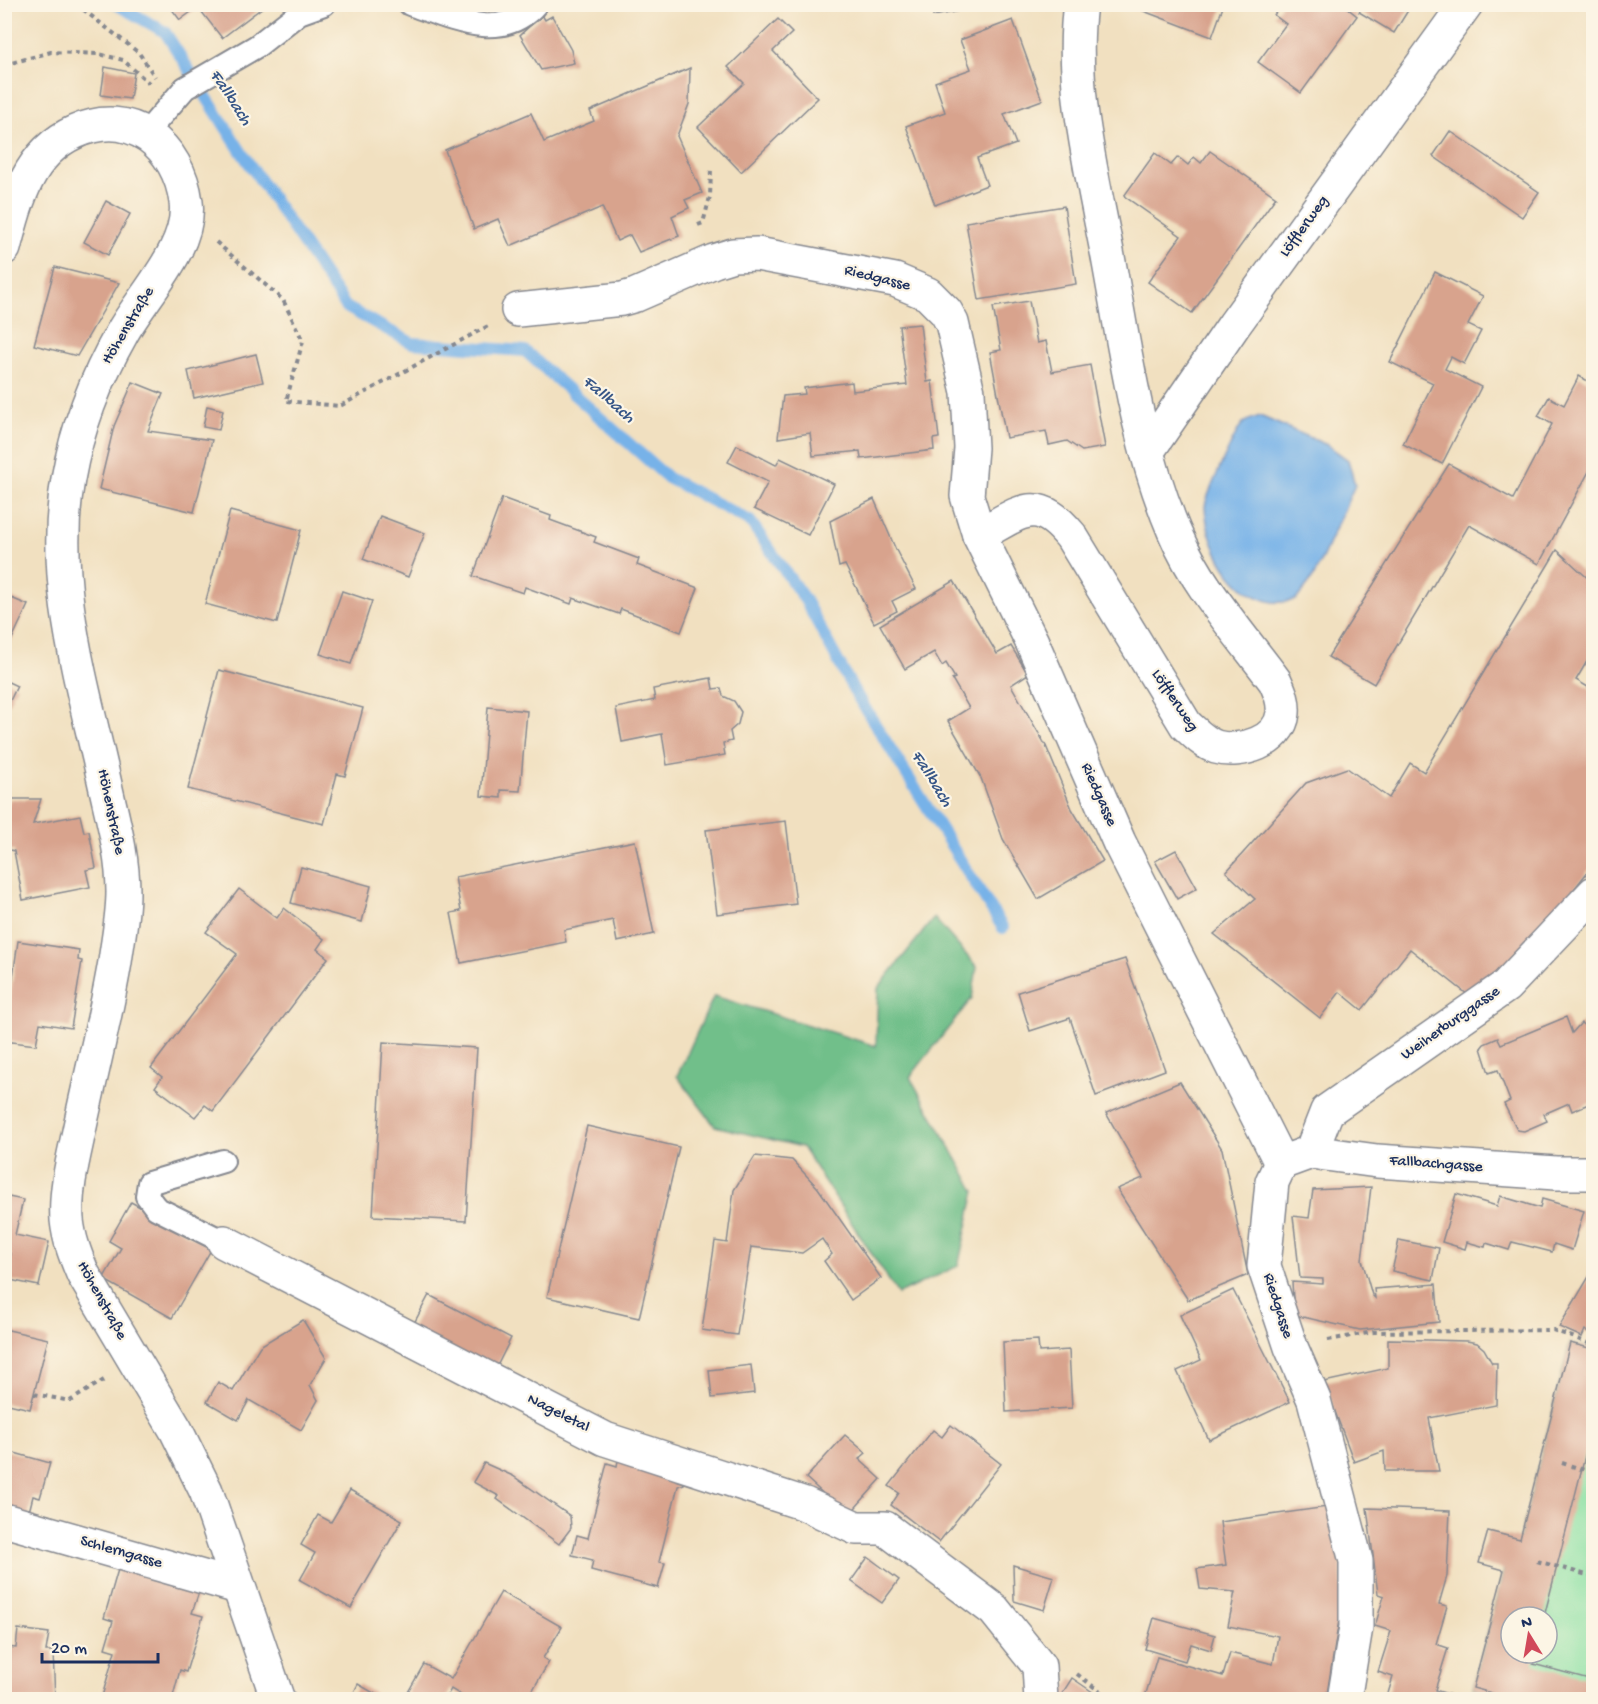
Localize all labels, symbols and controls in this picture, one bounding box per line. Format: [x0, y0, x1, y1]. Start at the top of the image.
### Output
water label: Fallbach [204, 66, 256, 130]
street label: Löfflerweg [1276, 193, 1334, 261]
street label: Riedgasse [842, 262, 913, 297]
street label: Höhenstraße [98, 283, 160, 368]
water label: Fallbach [578, 372, 639, 429]
street label: Löfflerweg [1146, 666, 1202, 736]
water label: Fallbach [906, 747, 957, 811]
street label: Riedgasse [1076, 760, 1121, 830]
street label: Höhenstraße [92, 768, 128, 857]
street label: Weiherburggasse [1398, 982, 1505, 1065]
street label: Fallbachgasse [1388, 1152, 1484, 1178]
street label: Höhenstraße [72, 1258, 131, 1344]
street label: Riedgasse [1258, 1271, 1297, 1342]
street label: Nageletal [524, 1390, 592, 1438]
street label: Schlerngasse [78, 1532, 165, 1574]
north arrow [1499, 1605, 1559, 1665]
text: N [1520, 1613, 1534, 1634]
scale bar [42, 1626, 158, 1664]
text: 20 m [51, 1639, 87, 1660]

